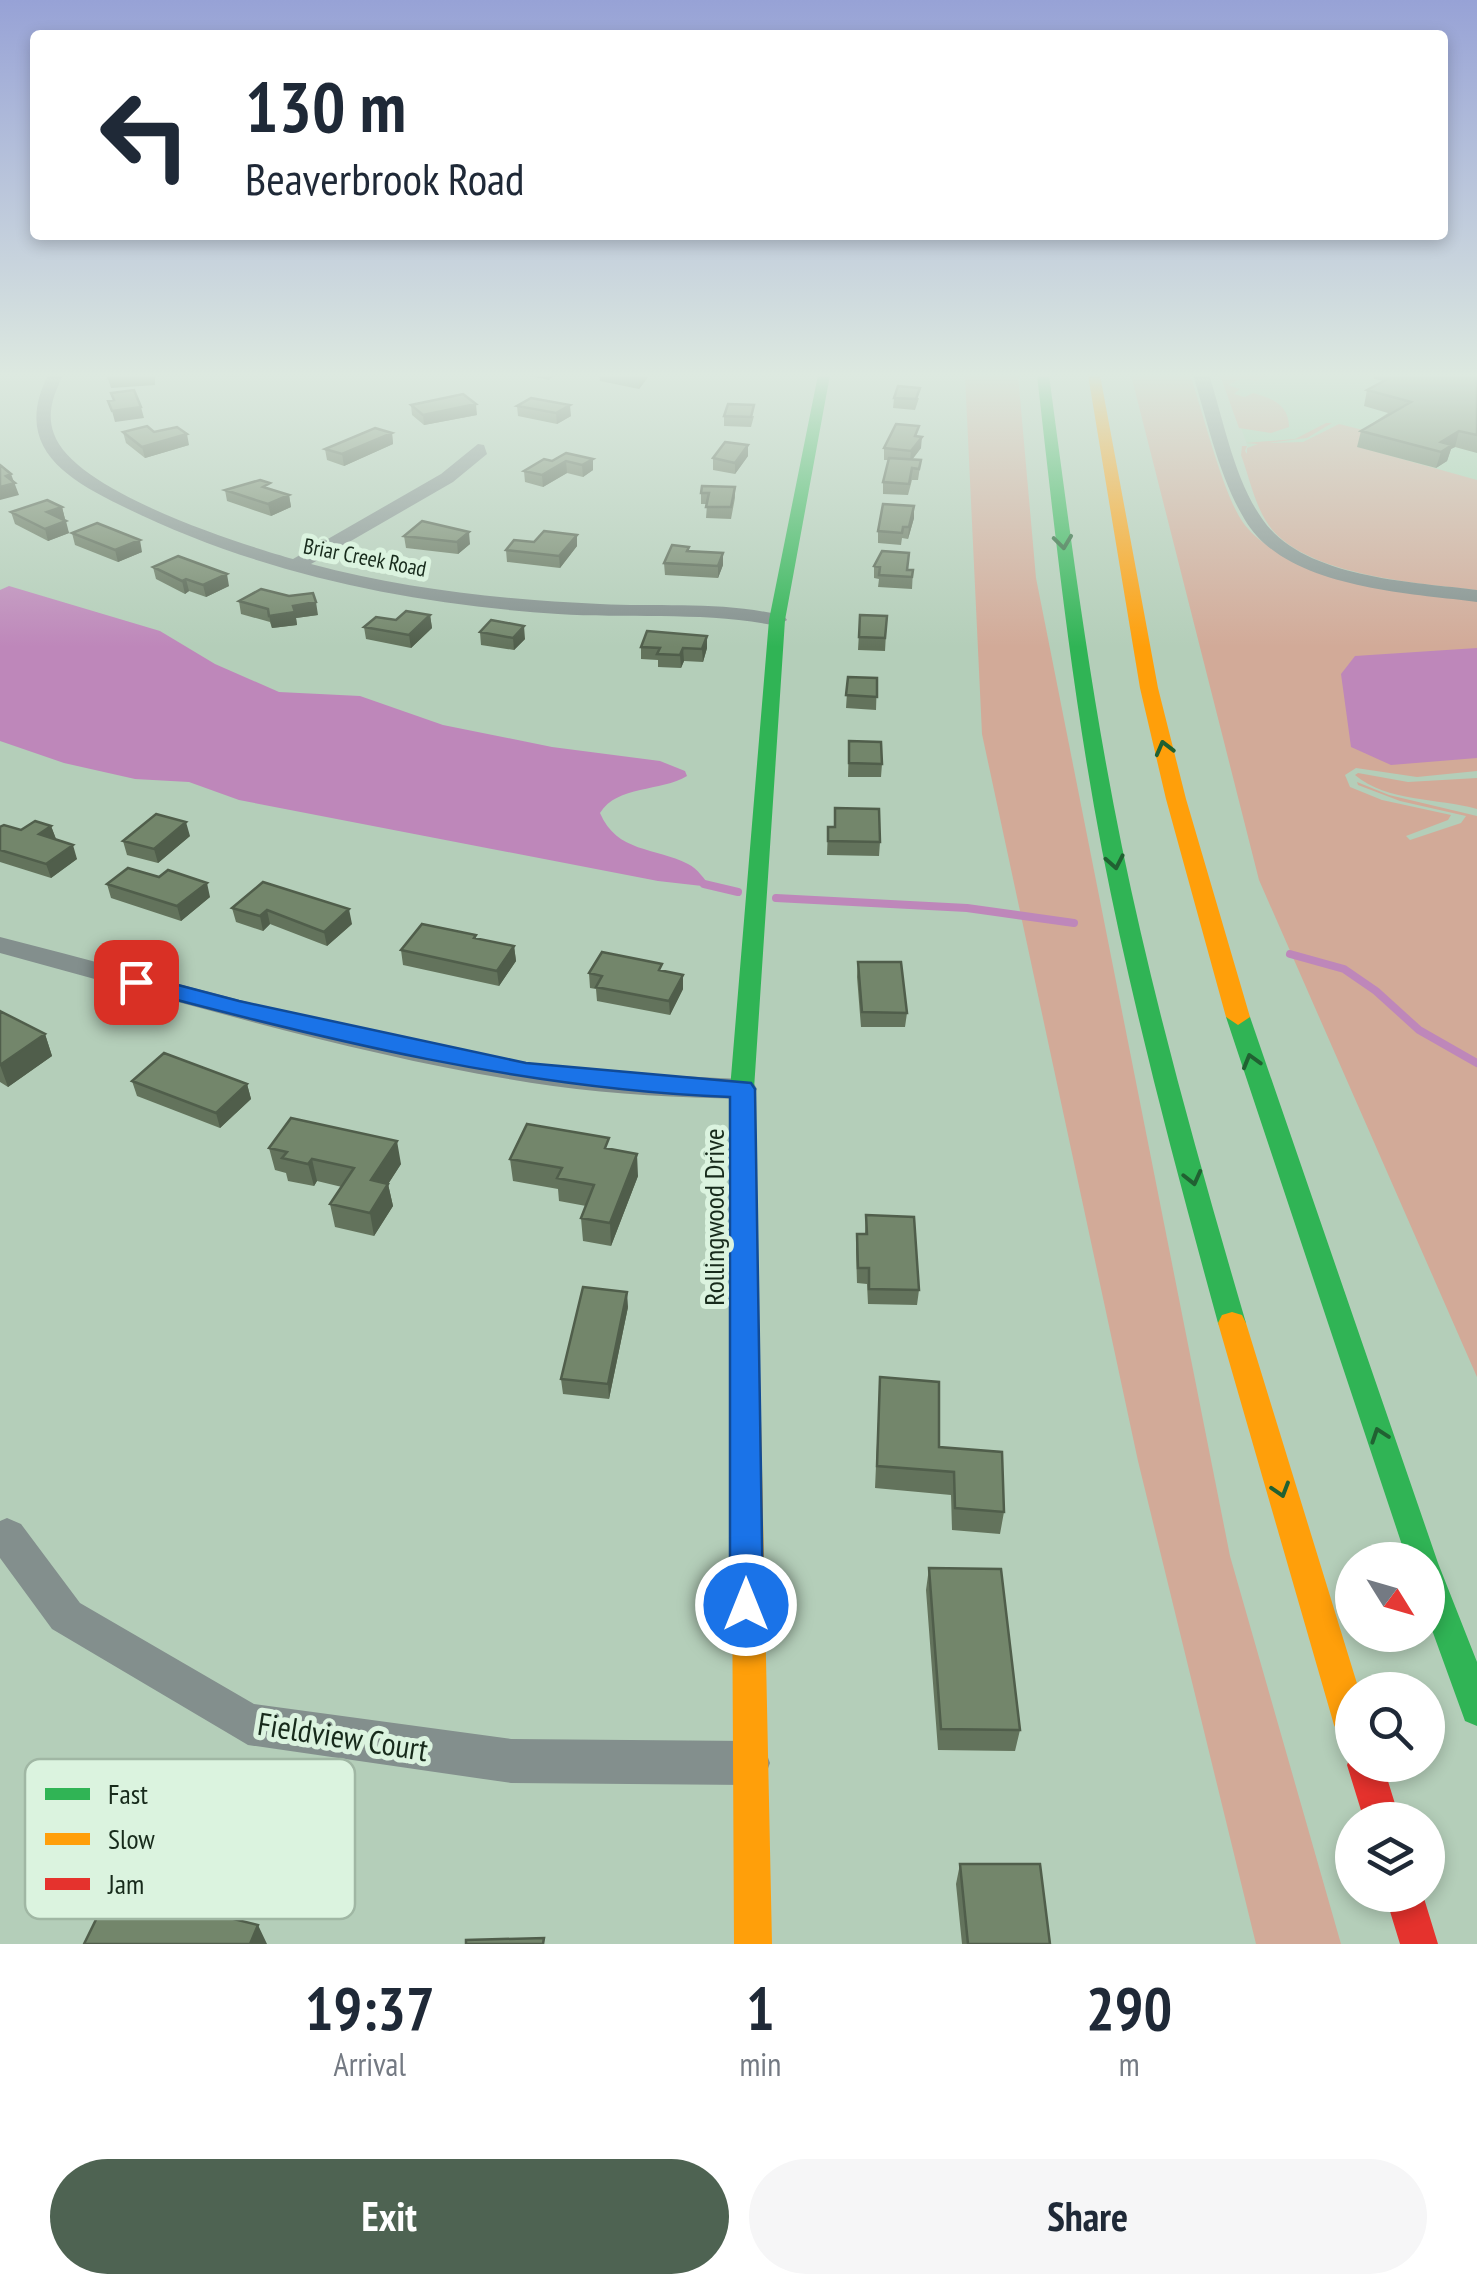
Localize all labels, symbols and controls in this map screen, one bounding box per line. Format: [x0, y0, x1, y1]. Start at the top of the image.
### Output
text: 130 m [245, 61, 406, 151]
icon: left [80, 70, 210, 200]
text: Beaverbrook Road [245, 149, 525, 207]
street label: Briar Creek Road [301, 531, 429, 583]
one-way arrow [1052, 534, 1073, 550]
one-way arrow [1155, 740, 1176, 757]
one-way arrow [1104, 853, 1125, 870]
pin [94, 940, 179, 1025]
icon: arrive [109, 955, 164, 1010]
one-way arrow [1242, 1054, 1263, 1071]
street label: Rollingwood Drive [695, 1128, 732, 1306]
one-way arrow [1181, 1169, 1202, 1186]
one-way arrow [1370, 1427, 1391, 1444]
one-way arrow [1269, 1481, 1290, 1498]
north arrow [1335, 1542, 1445, 1652]
map controls [1335, 1542, 1445, 1912]
position arrow [694, 1553, 798, 1657]
button: search [1335, 1672, 1445, 1782]
street label: Fieldview Court [255, 1702, 431, 1770]
legend [25, 1759, 355, 1919]
text: Fast [108, 1775, 148, 1812]
button: layers [1335, 1802, 1445, 1912]
text: Slow [108, 1820, 155, 1857]
text: Jam [107, 1865, 144, 1902]
text: 19:37 [305, 1969, 435, 2047]
text: 1 [746, 1969, 775, 2047]
text: 290 [1086, 1969, 1172, 2047]
text: Arrival [334, 2043, 406, 2085]
text: min [739, 2043, 781, 2085]
text: m [1119, 2043, 1140, 2085]
button: Exit [50, 2159, 729, 2274]
button: Share [749, 2159, 1427, 2274]

